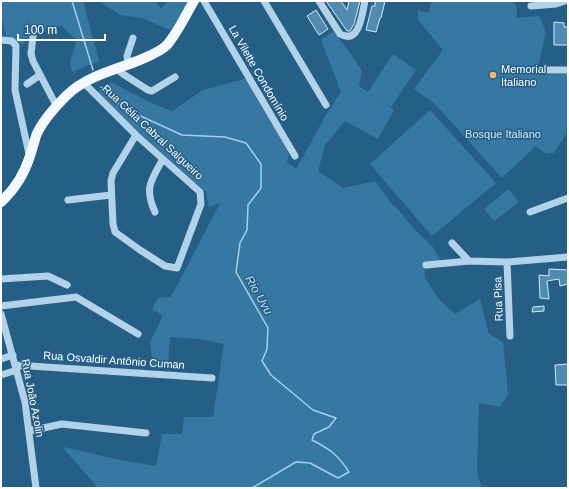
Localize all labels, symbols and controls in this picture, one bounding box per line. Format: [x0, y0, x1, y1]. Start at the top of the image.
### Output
scale bar [18, 16, 105, 42]
text: 100 m [24, 23, 57, 37]
street label: La Vilette Condomínio [227, 23, 291, 123]
place label: Memorial Italiano [501, 63, 546, 88]
marker: Memorial Italiano [488, 70, 498, 80]
street label: Rua Célia Cabral Salgueiro [100, 82, 206, 182]
park label: Bosque Italiano [465, 128, 541, 140]
water label: Rio Uvu [242, 273, 276, 317]
street label: Rua Pisa [491, 276, 505, 322]
street label: Rua Osvaldir Antônio Cuman [43, 349, 185, 371]
street label: Rua João Azolin [20, 358, 46, 438]

